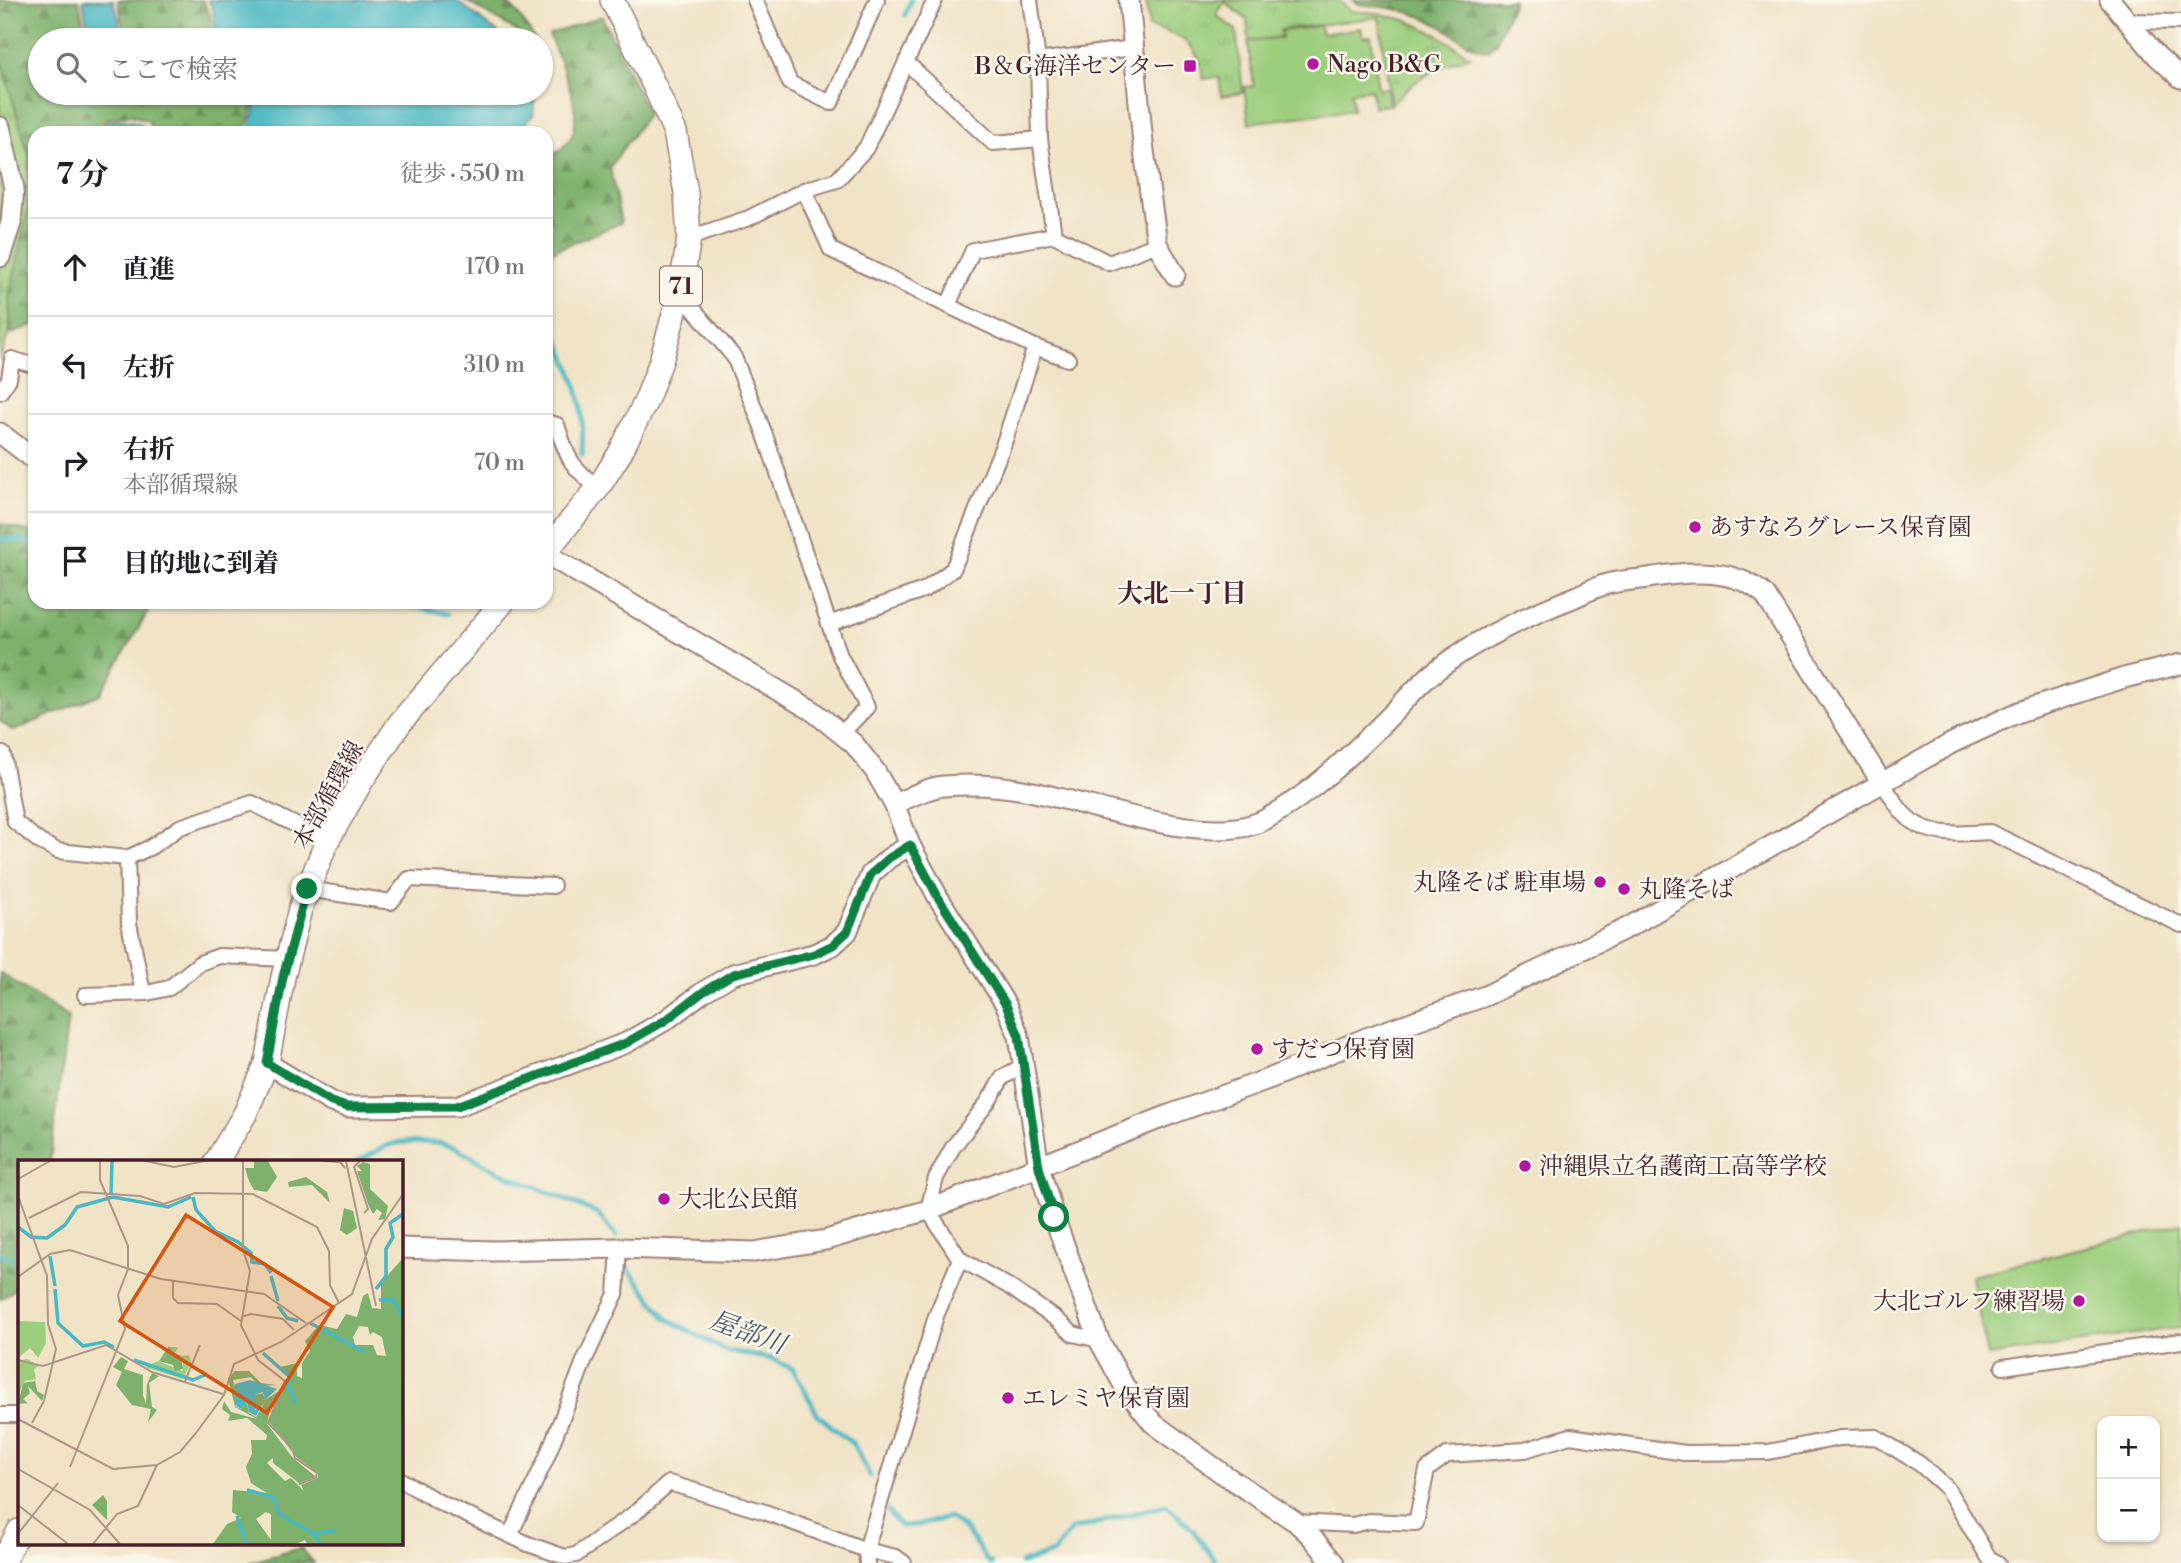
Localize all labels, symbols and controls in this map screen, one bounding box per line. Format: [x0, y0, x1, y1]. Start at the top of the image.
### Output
search box [28, 28, 553, 105]
icon: search [52, 48, 90, 86]
place label: Nago B&G [1327, 50, 1442, 80]
place label: B＆G海洋センター [973, 52, 1176, 82]
text: ここで検索 [108, 54, 238, 86]
marker: Nago B&G [1305, 56, 1321, 72]
marker: B＆G海洋センター [1182, 58, 1198, 74]
text: 7 分 [56, 156, 109, 194]
text: 徒歩 · 550 m [400, 160, 525, 188]
icon: ahead [56, 248, 94, 286]
text: 170 m [465, 253, 525, 281]
text: 直進 [123, 254, 175, 286]
road number: 71 [660, 266, 702, 306]
icon: left [56, 346, 94, 384]
text: 310 m [464, 351, 525, 379]
text: 左折 [123, 352, 175, 384]
text: 右折 [123, 434, 175, 466]
icon: right [56, 444, 94, 482]
text: 70 m [474, 449, 525, 477]
text: 本部循環線 [123, 471, 238, 499]
place label: あすなろグレース保育園 [1709, 513, 1972, 543]
marker: あすなろグレース保育園 [1687, 519, 1703, 535]
icon: arrive [56, 542, 94, 580]
text: 目的地に到着 [123, 548, 279, 580]
district label: 大北一丁目 [1117, 578, 1247, 610]
street label: 本部循環線 [287, 736, 371, 855]
place label: 丸隆そば 駐車場 [1413, 868, 1586, 898]
route end [291, 873, 322, 904]
marker: 丸隆そば 駐車場 [1592, 874, 1608, 890]
place label: 丸隆そば [1638, 875, 1734, 905]
marker: 丸隆そば [1616, 881, 1632, 897]
place label: すだつ保育園 [1271, 1035, 1415, 1065]
marker: すだつ保育園 [1249, 1041, 1265, 1057]
place label: 沖縄県立名護商工高等学校 [1539, 1152, 1827, 1182]
marker: 沖縄県立名護商工高等学校 [1517, 1158, 1533, 1174]
inset map [18, 1160, 402, 1546]
place label: 大北公民館 [678, 1185, 798, 1215]
marker: 大北公民館 [656, 1191, 672, 1207]
route start [1038, 1201, 1069, 1232]
place label: 大北ゴルフ練習場 [1873, 1287, 2065, 1317]
marker: 大北ゴルフ練習場 [2071, 1293, 2087, 1309]
water label: 屋部川 [706, 1305, 793, 1362]
place label: エレミヤ保育園 [1022, 1384, 1190, 1414]
marker: エレミヤ保育園 [1000, 1390, 1016, 1406]
map controls [2097, 1416, 2160, 1542]
button: + [2097, 1416, 2160, 1479]
button: − [2097, 1479, 2160, 1542]

